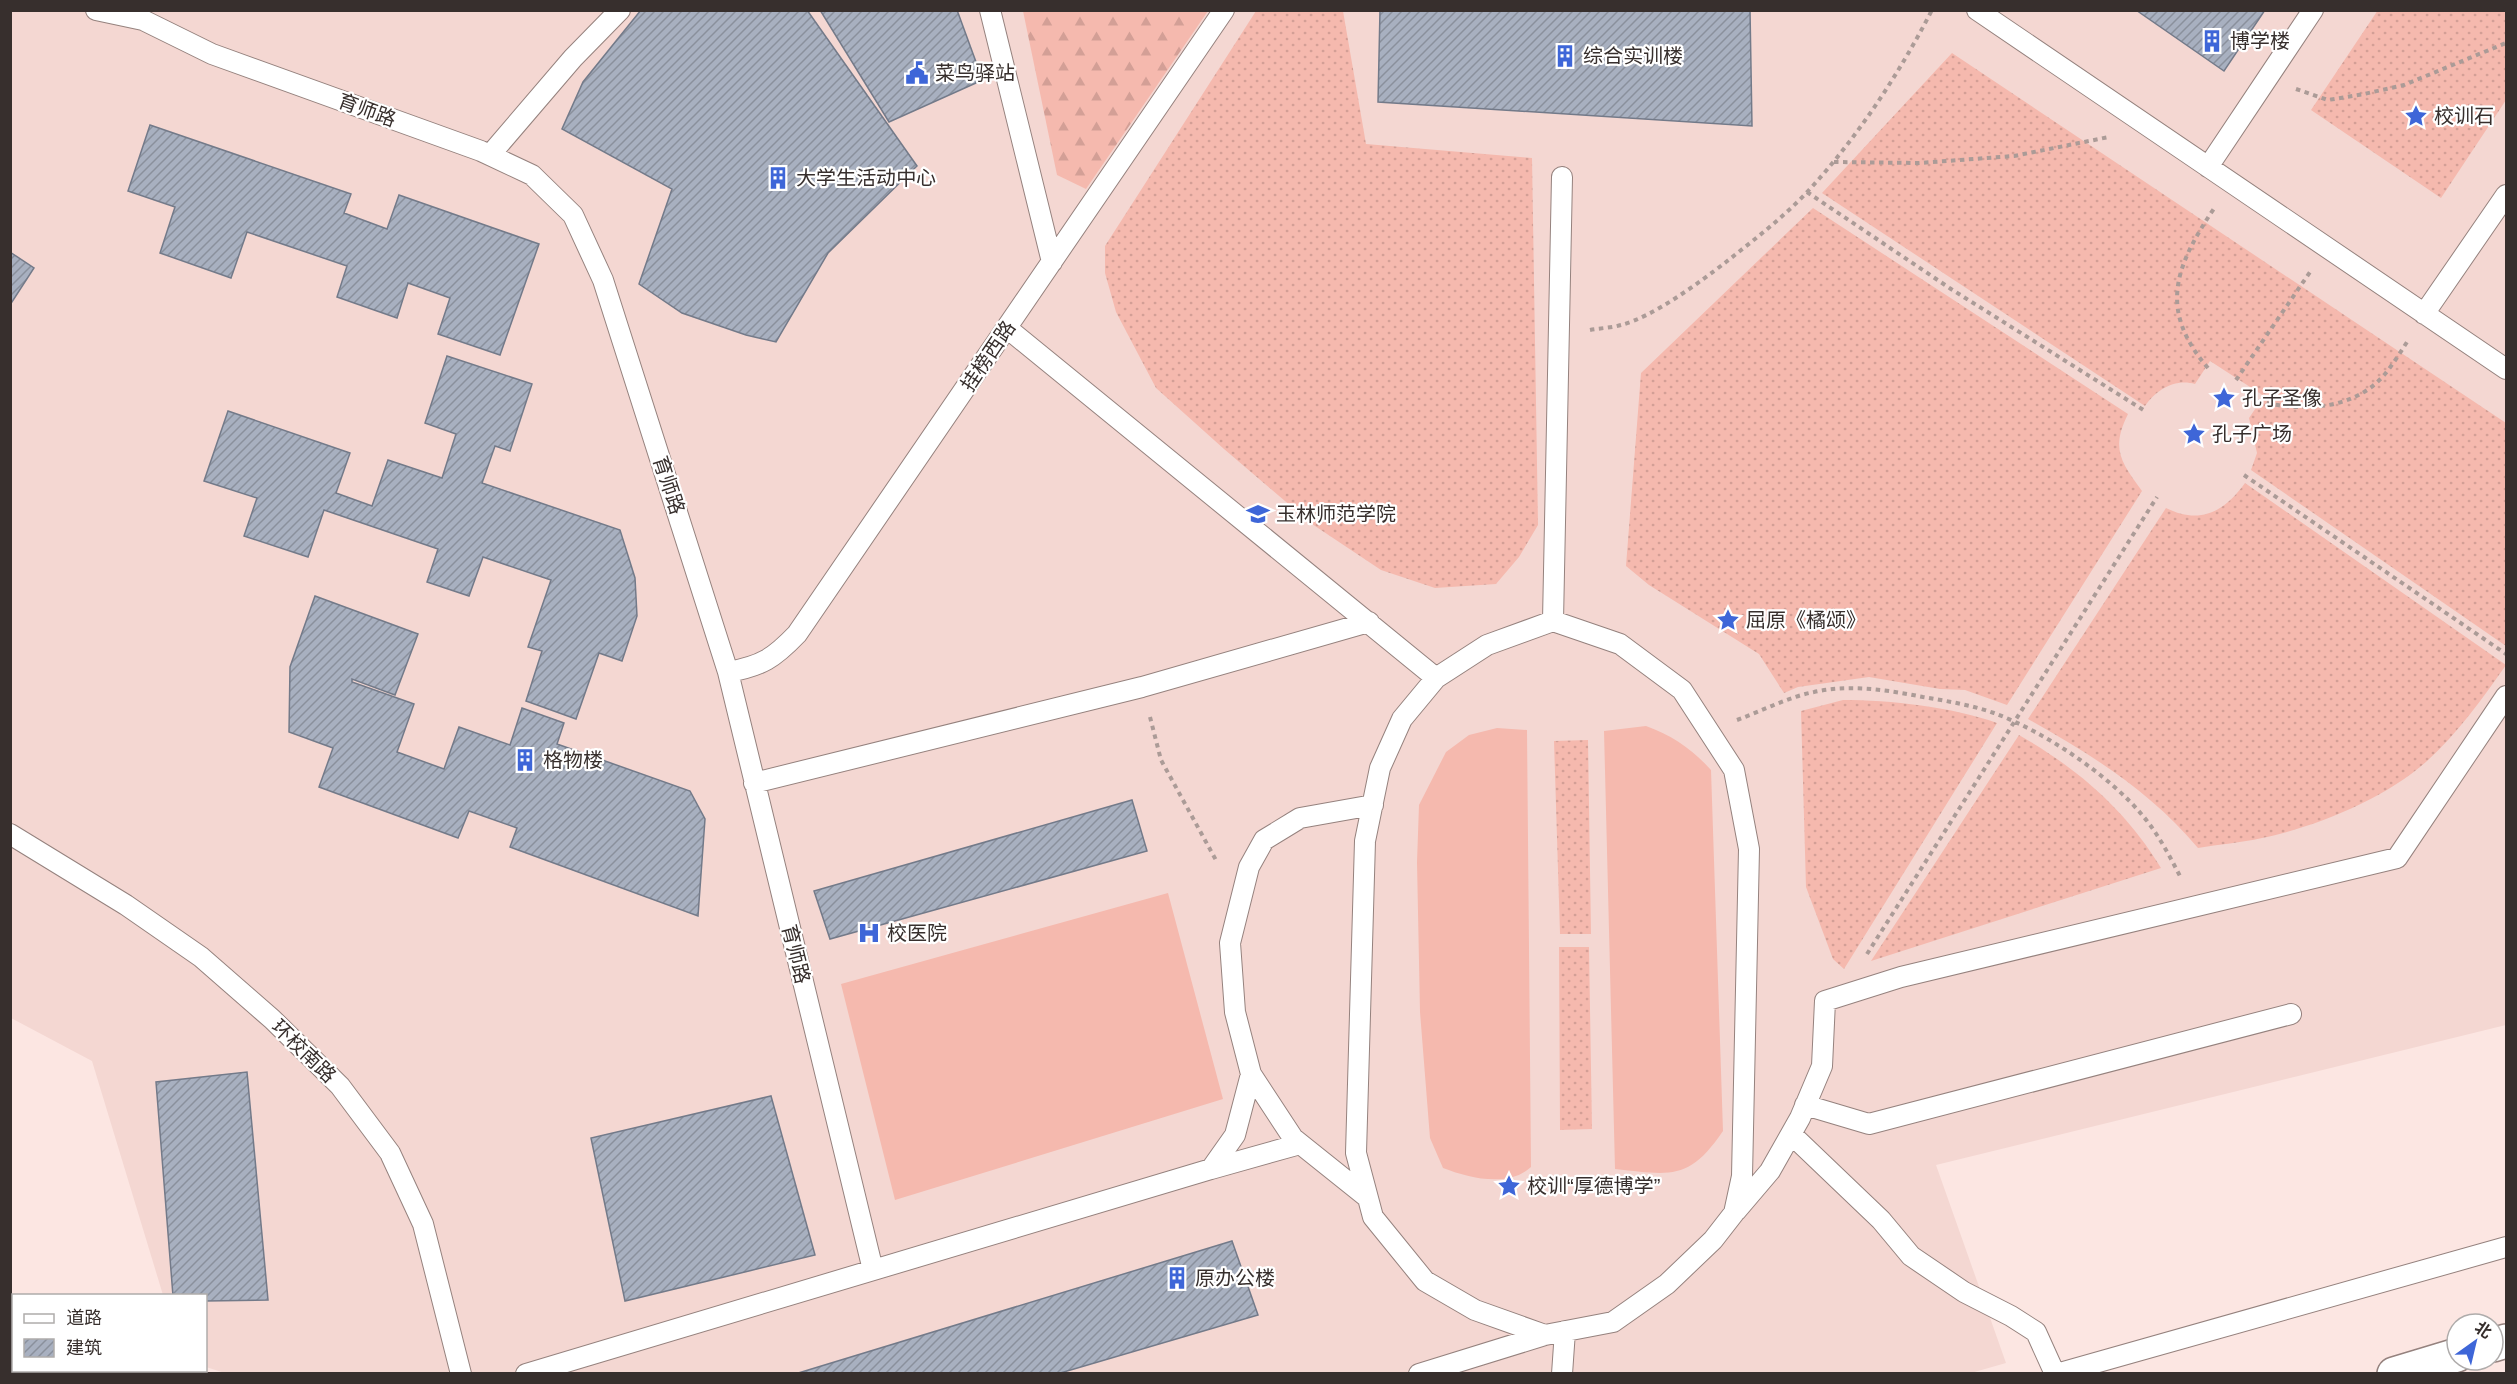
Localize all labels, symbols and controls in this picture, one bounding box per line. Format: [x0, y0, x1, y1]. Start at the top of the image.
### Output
building icon: 博学楼 [2199, 28, 2225, 54]
place label: 博学楼 [2230, 30, 2290, 52]
building icon: 综合实训楼 [1552, 43, 1578, 69]
place label: 综合实训楼 [1583, 45, 1683, 67]
public building icon: 菜鸟驿站 [904, 60, 930, 86]
place label: 菜鸟驿站 [935, 62, 1015, 84]
street label: 育师路 [335, 89, 399, 131]
place icon: 校训石 [2403, 103, 2429, 129]
place label: 校训石 [2434, 105, 2494, 127]
building icon: 大学生活动中心 [765, 165, 791, 191]
place label: 大学生活动中心 [796, 167, 936, 189]
street label: 挂榜西路 [957, 317, 1019, 395]
place icon: 孔子圣像 [2211, 385, 2237, 411]
place label: 孔子圣像 [2242, 387, 2322, 409]
place icon: 孔子广场 [2181, 421, 2207, 447]
place label: 孔子广场 [2212, 423, 2292, 445]
street label: 育师路 [649, 453, 689, 517]
school or university icon: 玉林师范学院 [1245, 501, 1271, 527]
place label: 玉林师范学院 [1276, 503, 1396, 525]
place icon: 屈原《橘颂》 [1715, 607, 1741, 633]
place label: 屈原《橘颂》 [1746, 609, 1866, 631]
building icon: 格物楼 [512, 747, 538, 773]
place label: 格物楼 [543, 749, 603, 771]
hospital icon: 校医院 [856, 920, 882, 946]
street label: 育师路 [778, 922, 814, 986]
place label: 校医院 [887, 922, 947, 944]
street label: 环校南路 [268, 1015, 340, 1087]
place icon: 校训“厚德博学” [1496, 1173, 1522, 1199]
place label: 校训“厚德博学” [1527, 1175, 1660, 1197]
building icon: 原办公楼 [1164, 1265, 1190, 1291]
place label: 原办公楼 [1195, 1267, 1275, 1289]
legend [12, 1294, 207, 1372]
text: 道路 [66, 1308, 102, 1328]
north arrow [2445, 1312, 2505, 1372]
text: 北 [2472, 1318, 2495, 1342]
text: 建筑 [66, 1338, 102, 1358]

